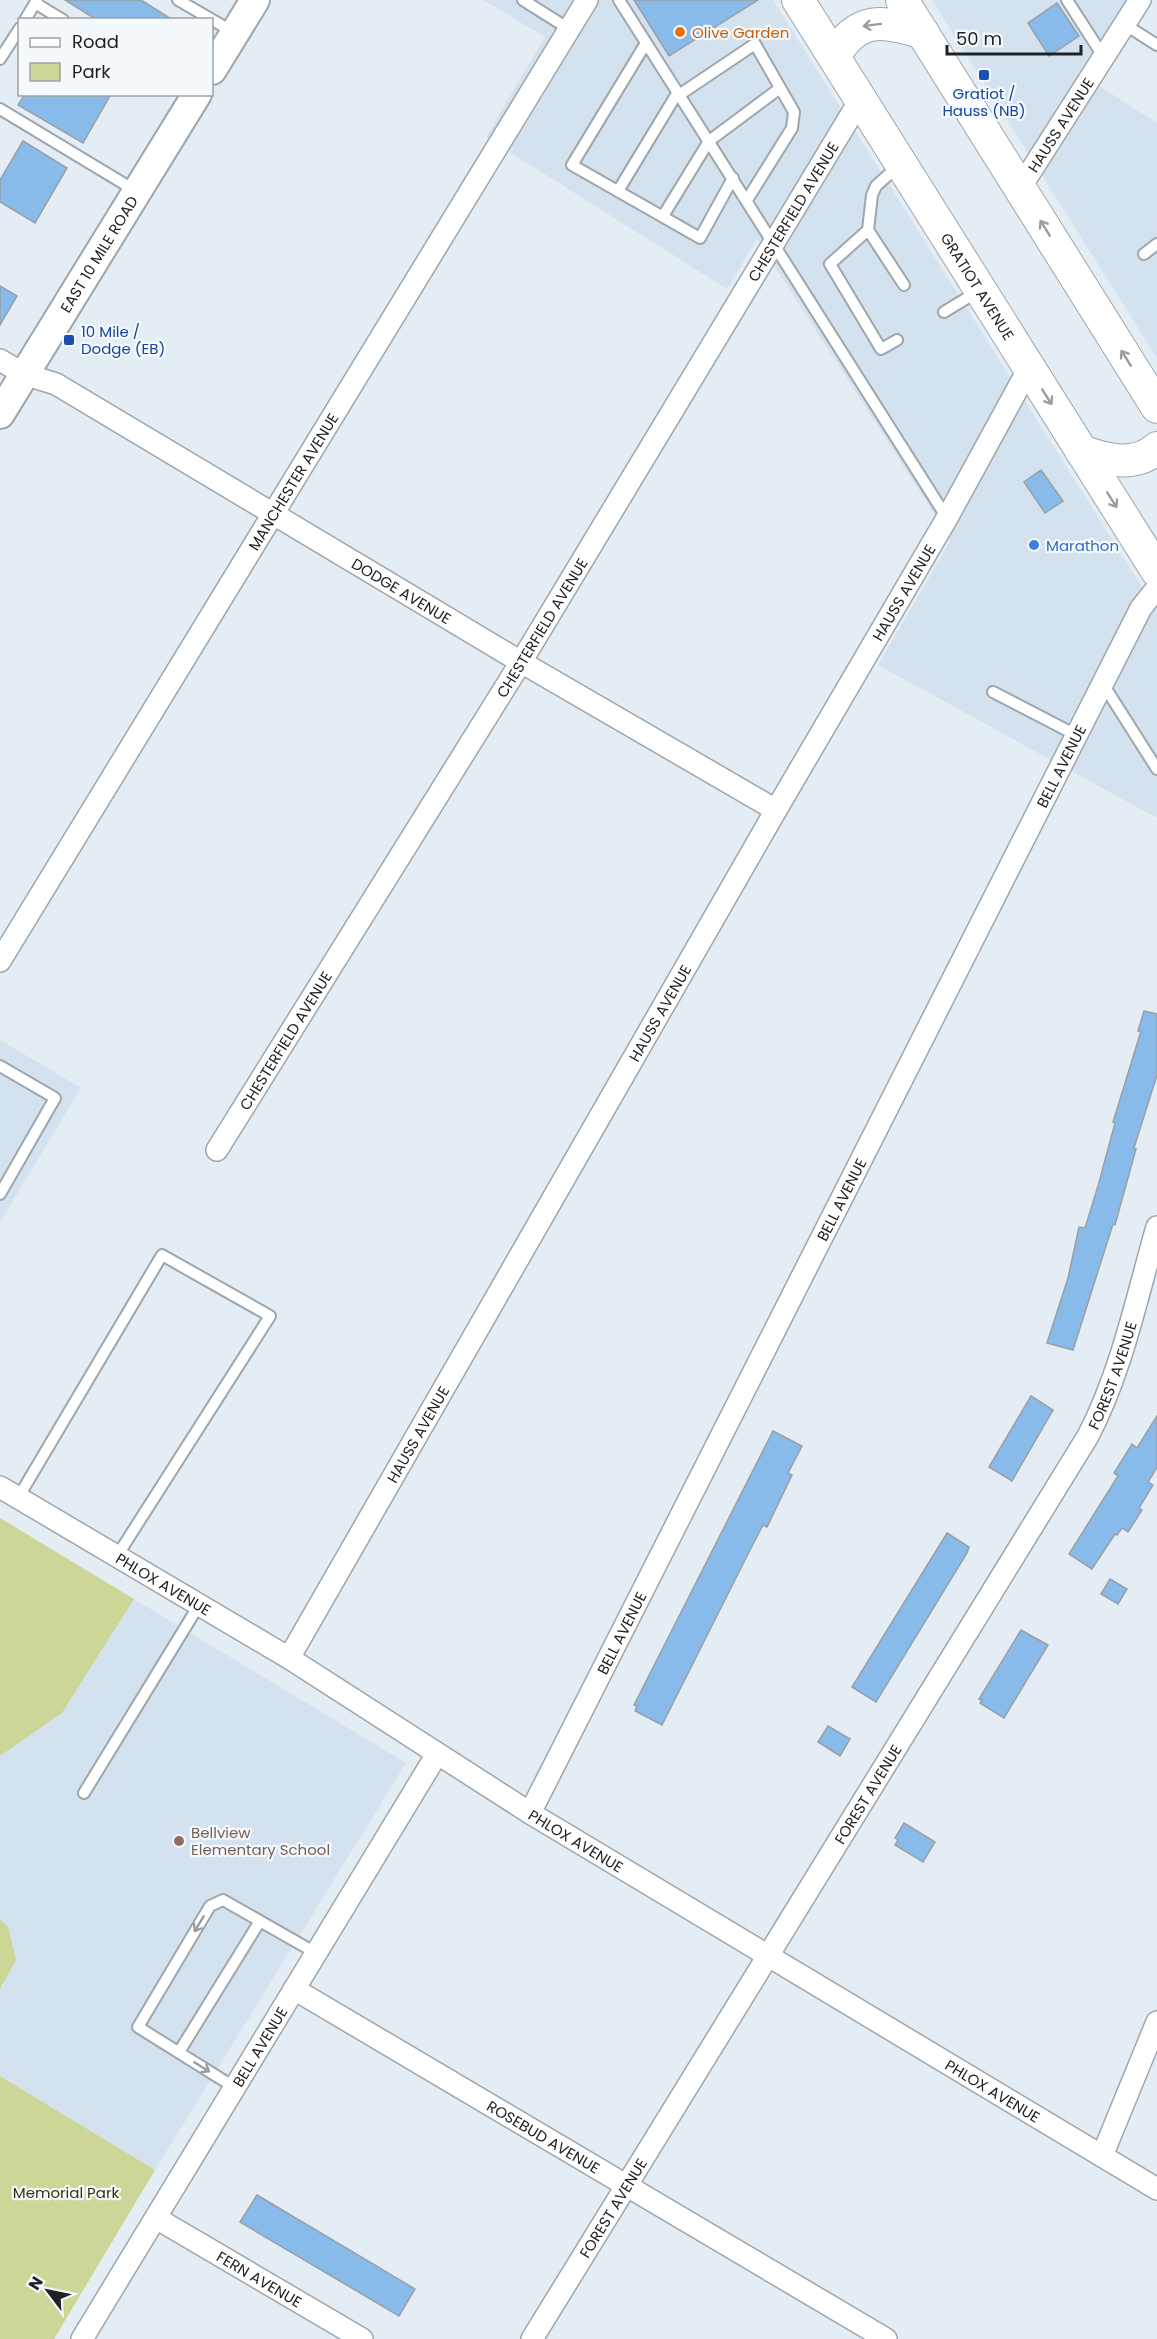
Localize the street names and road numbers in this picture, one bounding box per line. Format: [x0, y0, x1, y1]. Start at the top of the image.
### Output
street label: HAUSS AVENUE [1022, 73, 1098, 176]
street label: CHESTERFIELD AVENUE [742, 138, 843, 285]
street label: EAST 10 MILE ROAD [55, 192, 142, 316]
street label: GRATIOT AVENUE [936, 228, 1020, 344]
street label: MANCHESTER AVENUE [243, 409, 343, 554]
street label: HAUSS AVENUE [867, 540, 940, 645]
street label: DODGE AVENUE [348, 553, 455, 629]
street label: CHESTERFIELD AVENUE [491, 554, 592, 701]
street label: BELL AVENUE [1031, 721, 1091, 811]
street label: HAUSS AVENUE [623, 960, 696, 1065]
street label: CHESTERFIELD AVENUE [234, 967, 336, 1114]
street label: BELL AVENUE [811, 1154, 871, 1244]
street label: FOREST AVENUE [1083, 1319, 1141, 1433]
street label: HAUSS AVENUE [381, 1382, 454, 1487]
street label: PHLOX AVENUE [112, 1547, 215, 1620]
street label: BELL AVENUE [592, 1588, 651, 1678]
street label: FOREST AVENUE [829, 1740, 906, 1848]
street label: PHLOX AVENUE [525, 1804, 627, 1877]
street label: BELL AVENUE [227, 2003, 292, 2091]
street label: PHLOX AVENUE [942, 2054, 1044, 2127]
street label: ROSEBUD AVENUE [483, 2095, 604, 2178]
street label: FOREST AVENUE [574, 2154, 651, 2262]
street label: FERN AVENUE [213, 2246, 306, 2312]

